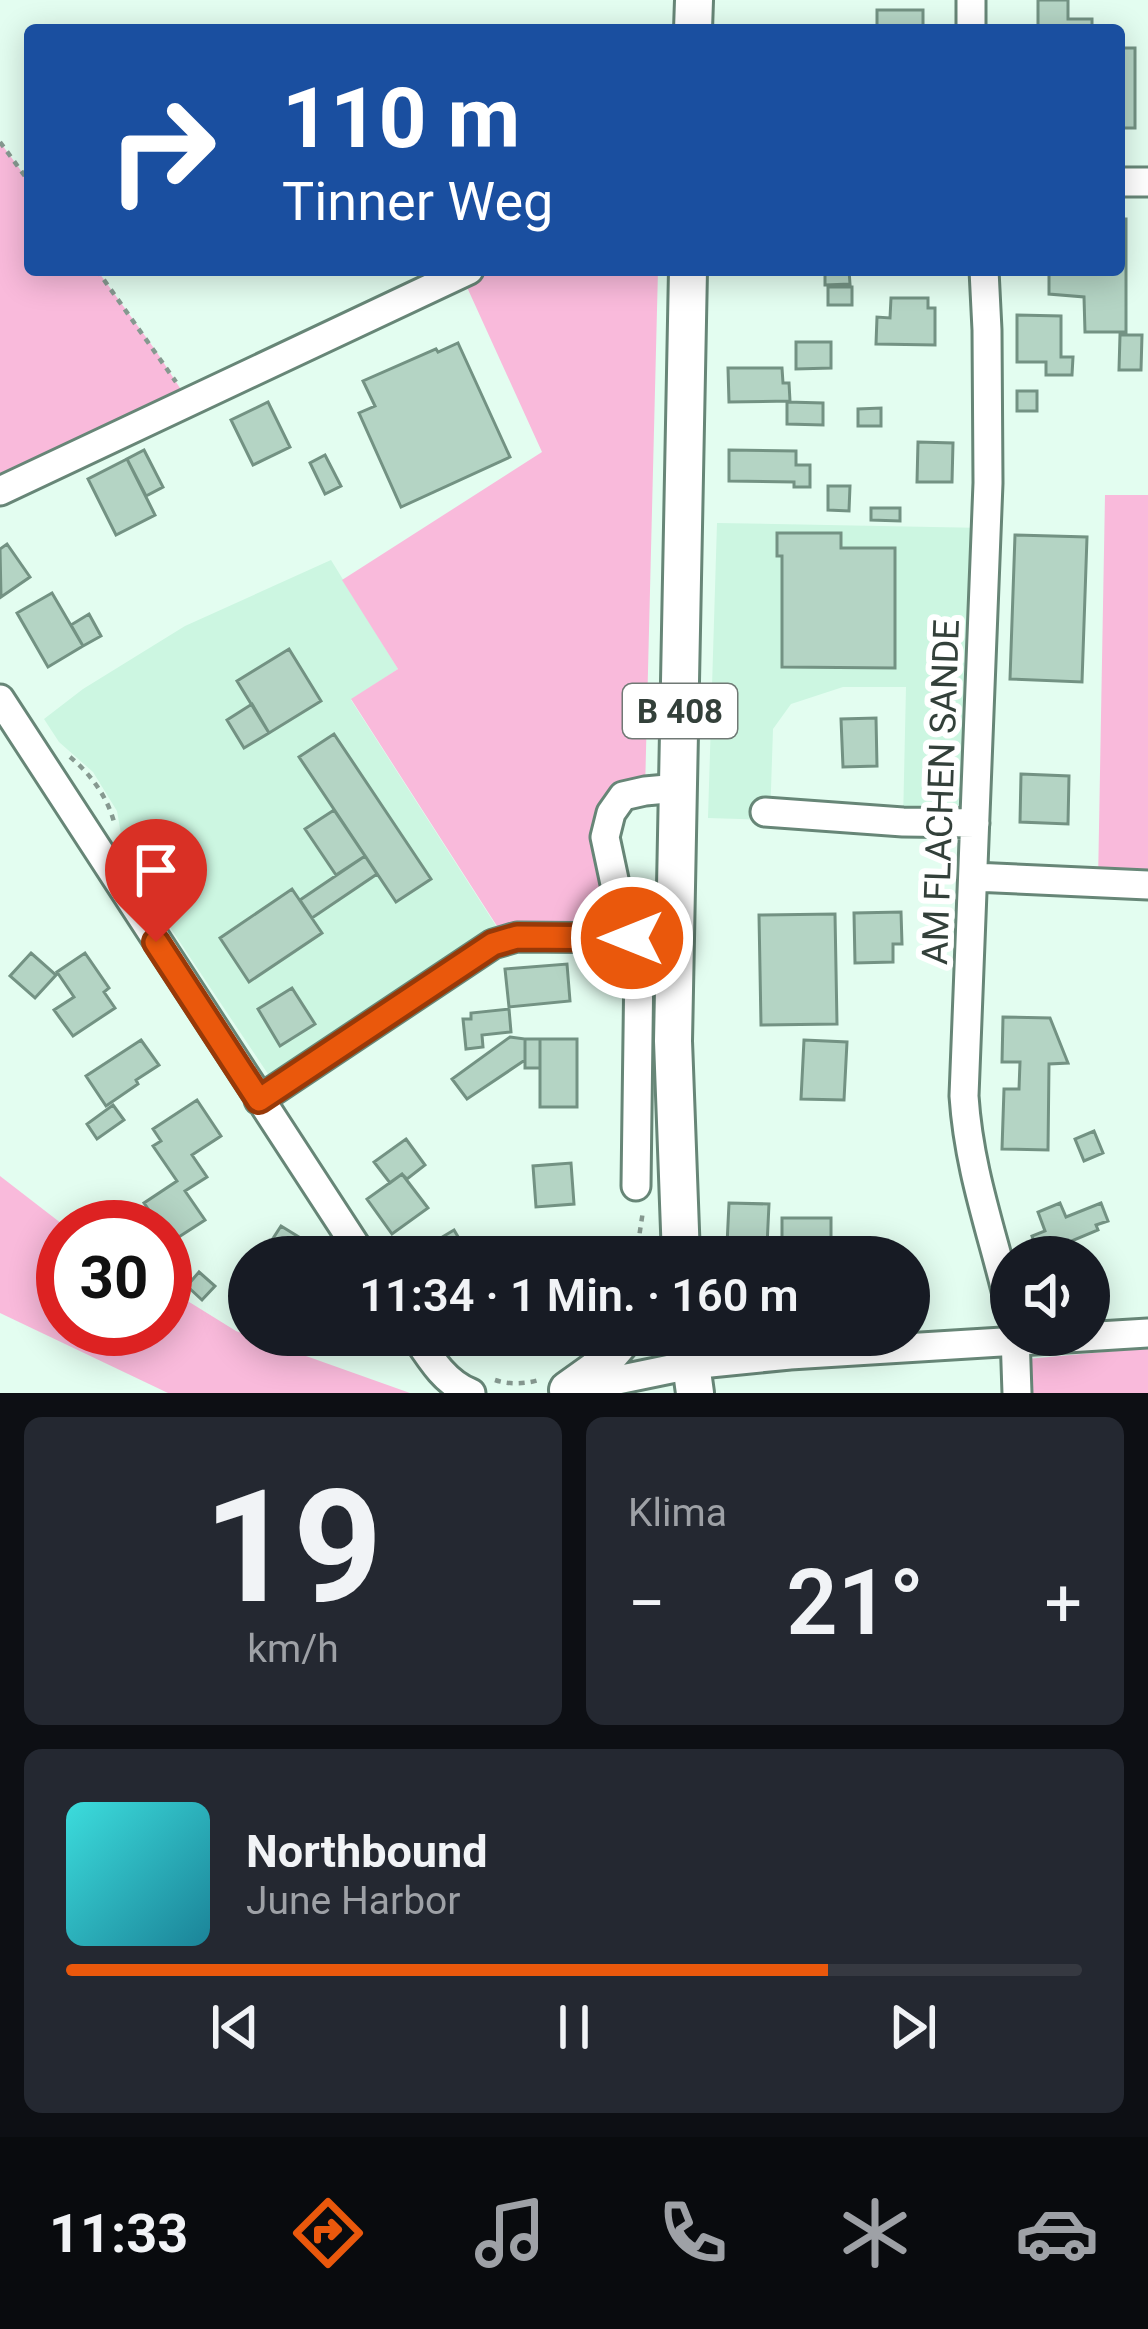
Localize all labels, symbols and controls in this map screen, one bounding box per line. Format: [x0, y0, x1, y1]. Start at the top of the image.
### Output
text: 110 m [282, 69, 520, 168]
icon: right [84, 72, 240, 228]
text: Tinner Weg [282, 170, 553, 233]
street label: AM FLACHEN SANDE [914, 619, 968, 965]
road number: B 408 [623, 684, 737, 738]
pin [105, 819, 207, 942]
icon: arrive [123, 837, 189, 903]
position arrow [569, 875, 695, 1001]
speed limit sign: 30 [36, 1200, 192, 1356]
map controls [990, 1236, 1110, 1356]
button: sound [990, 1236, 1110, 1356]
text: 11:34 · 1 Min. · 160 m [359, 1269, 799, 1322]
text: 19 [203, 1456, 383, 1639]
text: Klima [628, 1490, 727, 1536]
text: 21° [786, 1551, 924, 1656]
text: − [628, 1565, 666, 1642]
text: + [1045, 1565, 1082, 1642]
text: km/h [247, 1626, 339, 1672]
text: Northbound [246, 1825, 488, 1878]
text: June Harbor [246, 1878, 461, 1924]
icon: previous [202, 1994, 268, 2060]
icon: pause [541, 1994, 607, 2060]
icon: next [880, 1994, 946, 2060]
icon: directions [286, 2191, 370, 2275]
icon: music [468, 2191, 552, 2275]
icon: phone [651, 2191, 735, 2275]
icon: climate [833, 2191, 917, 2275]
icon: car [1015, 2191, 1099, 2275]
text: 11:33 [49, 2202, 188, 2265]

